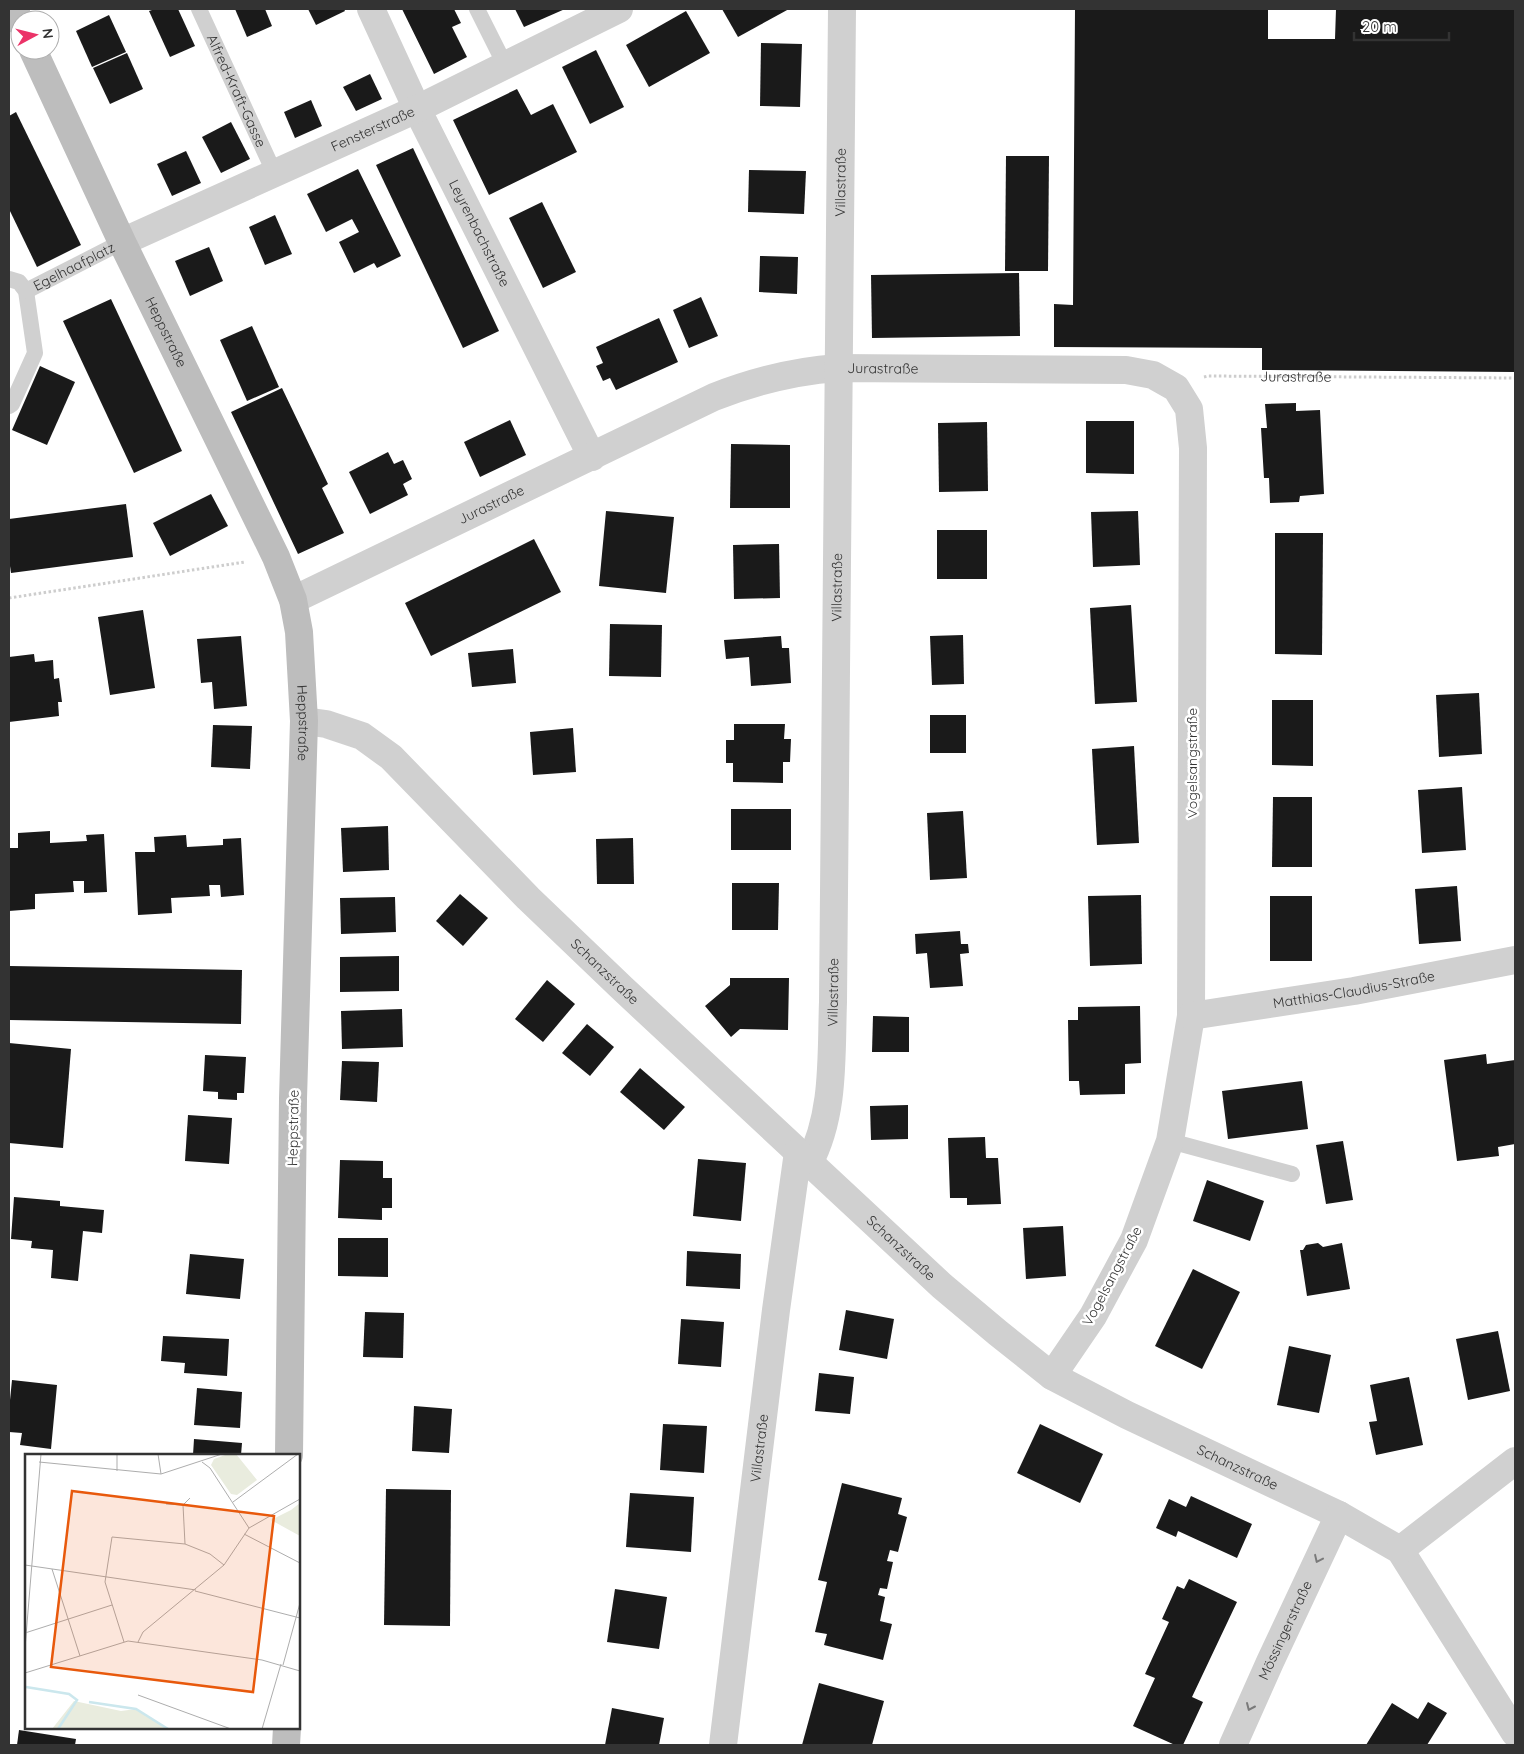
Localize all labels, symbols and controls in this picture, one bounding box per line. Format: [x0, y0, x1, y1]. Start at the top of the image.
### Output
north arrow [10, 10, 60, 60]
scale bar [1354, 10, 1449, 42]
text: 20 m [1362, 17, 1397, 36]
text: N [38, 27, 57, 40]
street label: Alfred-Kraft-Gasse [203, 31, 270, 150]
street label: Fensterstraße [328, 102, 417, 156]
street label: Villastraße [831, 148, 850, 217]
street label: Leyrenbachstraße [445, 176, 514, 290]
street label: Egelhaafplatz [30, 238, 118, 295]
street label: Heppstraße [141, 294, 191, 371]
street label: Jurastraße [847, 359, 918, 378]
street label: Jurastraße [1260, 367, 1332, 386]
street label: Jurastraße [455, 481, 527, 528]
street label: Villastraße [827, 553, 846, 622]
street label: Heppstraße [293, 684, 313, 761]
street label: Vogelsangstraße [1183, 708, 1201, 818]
street label: Schanzstraße [567, 935, 643, 1008]
street label: Villastraße [823, 958, 842, 1027]
street label: Matthias-Claudius-Straße [1272, 967, 1436, 1012]
street label: Heppstraße [283, 1090, 303, 1166]
street label: Schanzstraße [863, 1211, 939, 1284]
street label: Vogelsangstraße [1078, 1223, 1146, 1329]
street label: Villastraße [746, 1413, 772, 1483]
street label: Schanzstraße [1194, 1440, 1281, 1494]
inset map [25, 1454, 300, 1729]
one-way arrow [1314, 1554, 1324, 1563]
street label: Mössingerstraße [1254, 1578, 1316, 1683]
one-way arrow [1245, 1702, 1256, 1711]

